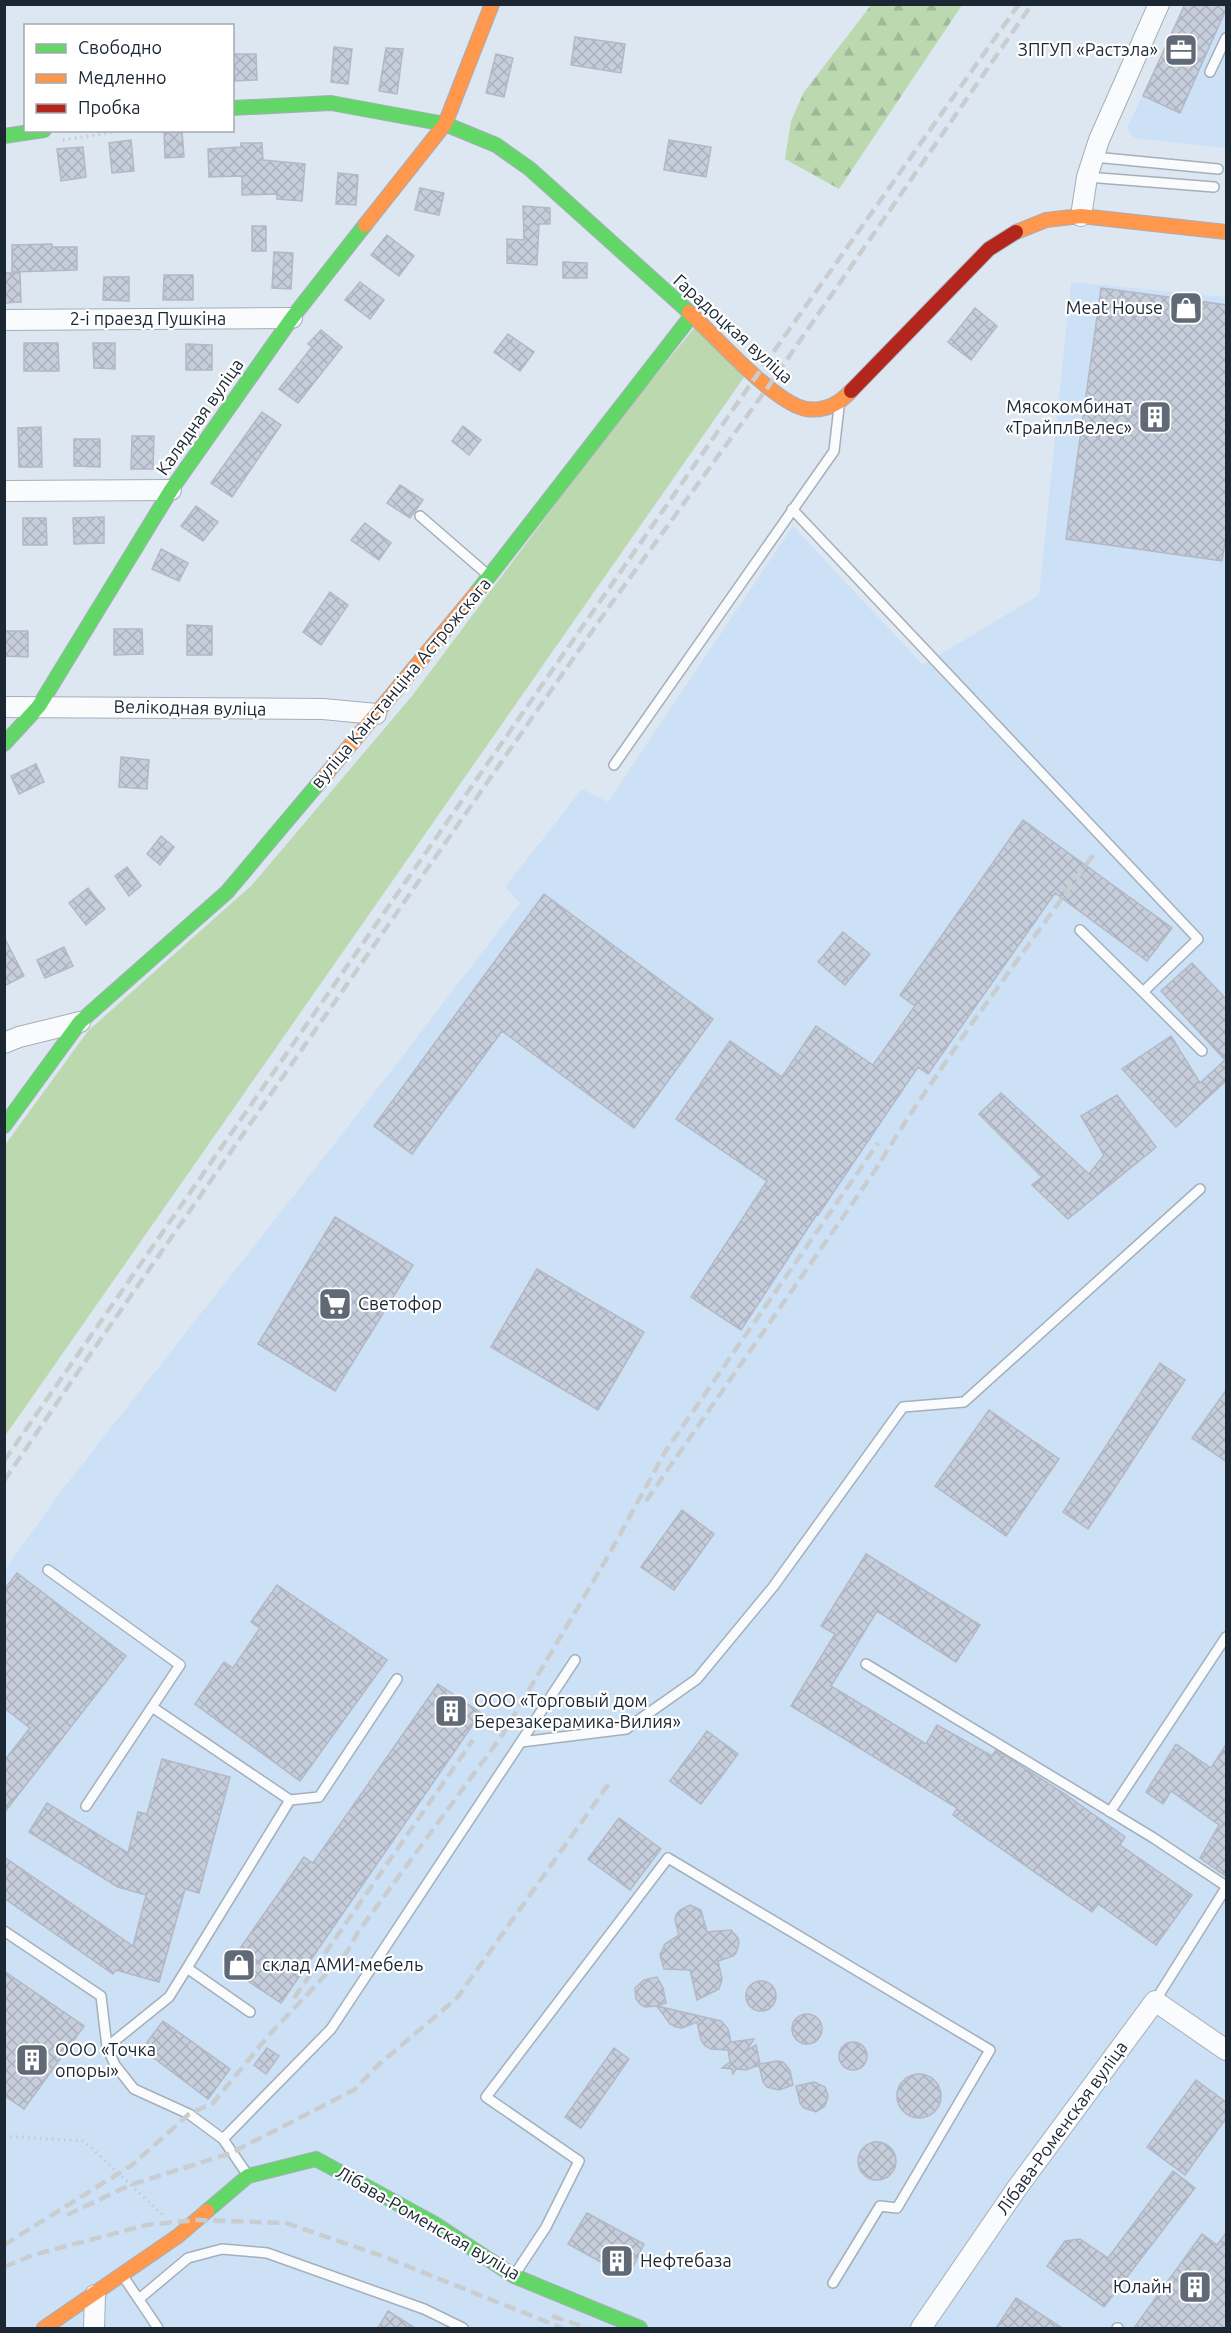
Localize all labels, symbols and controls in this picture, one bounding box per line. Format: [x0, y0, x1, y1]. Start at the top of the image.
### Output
legend [24, 24, 234, 132]
office icon: ЗПГУП «Растэла» [1163, 32, 1199, 68]
text: Свободно [78, 37, 162, 57]
place label: ЗПГУП «Растэла» [1018, 39, 1158, 59]
text: Медленно [78, 67, 167, 87]
text: Пробка [78, 97, 141, 117]
street label: Гарадоцкая вуліца [670, 270, 797, 387]
shop icon: Meat House [1168, 290, 1204, 326]
place label: Meat House [1066, 297, 1163, 317]
street label: 2-і праезд Пушкіна [70, 308, 226, 328]
street label: Калядная вуліца [152, 354, 247, 478]
place label: Мясокомбинат «ТрайплВелес» [1005, 396, 1132, 437]
building icon: Мясокомбинат «ТрайплВелес» [1137, 399, 1173, 435]
street label: вуліца Канстанціна Астрожскага [306, 573, 494, 792]
street label: Велікодная вуліца [113, 696, 267, 718]
supermarket icon: Светофор [317, 1286, 353, 1322]
place label: Светофор [358, 1293, 442, 1313]
place label: ООО «Торговый дом Березакерамика-Вилия» [474, 1690, 681, 1731]
building icon: ООО «Торговый дом Березакерамика-Вилия» [433, 1693, 469, 1729]
shop icon: склад АМИ-мебель [221, 1947, 257, 1983]
place label: склад АМИ-мебель [262, 1954, 423, 1974]
street label: Лібава-Роменская вуліца [992, 2037, 1131, 2218]
place label: ООО «Точка опоры» [55, 2039, 156, 2080]
building icon: ООО «Точка опоры» [14, 2042, 50, 2078]
street label: Лібава-Роменская вуліца [333, 2161, 524, 2283]
building icon: Нефтебаза [599, 2243, 635, 2279]
place label: Нефтебаза [640, 2250, 732, 2270]
building icon: Юлайн [1177, 2269, 1213, 2305]
place label: Юлайн [1113, 2276, 1172, 2296]

